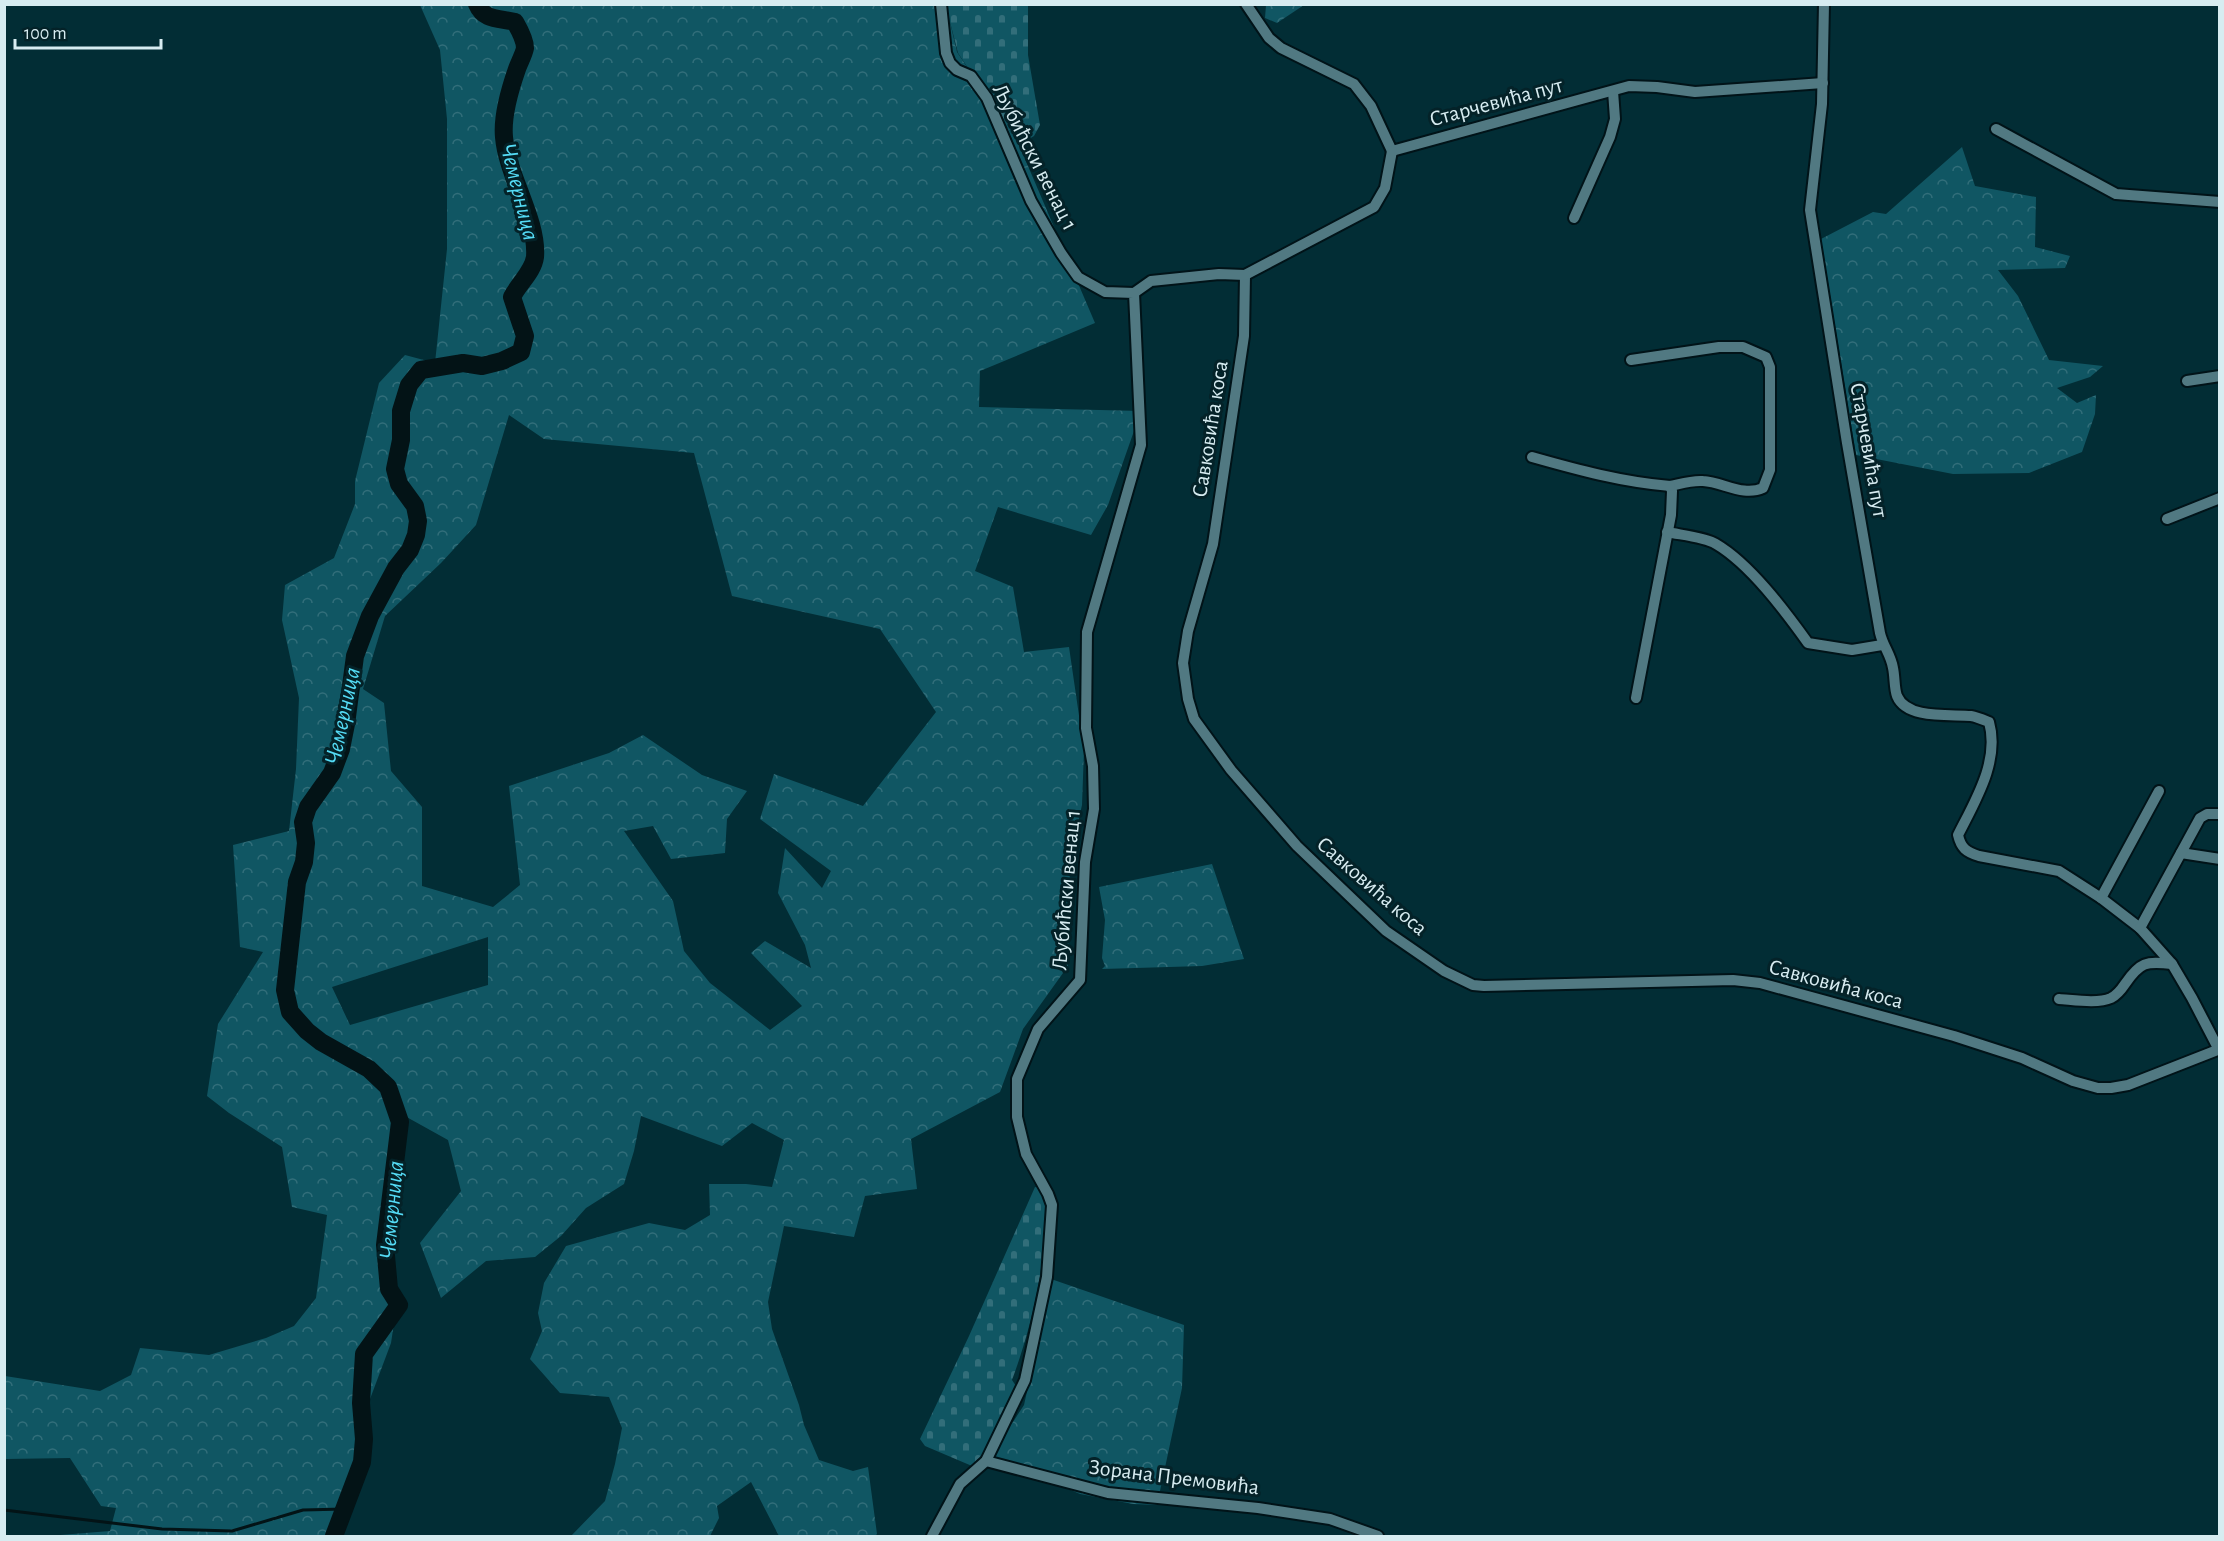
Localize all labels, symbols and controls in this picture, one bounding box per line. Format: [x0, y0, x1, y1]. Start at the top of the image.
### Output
scale bar [15, 12, 160, 50]
text: 100 m [24, 25, 67, 43]
street label: Старчевића пут [1427, 73, 1566, 130]
street label: Љубићски венац 1 [989, 80, 1081, 234]
water label: Чемерница [495, 141, 543, 243]
street label: Савковића коса [1188, 359, 1232, 499]
street label: Старчевића пут [1846, 381, 1892, 520]
water label: Чемерница [321, 665, 365, 767]
street label: Љубићски венац 1 [1048, 809, 1084, 971]
street label: Савковића коса [1313, 832, 1431, 940]
street label: Савковића коса [1766, 955, 1906, 1013]
water label: Чемерница [376, 1160, 408, 1260]
street label: Зорана Премовића [1088, 1456, 1260, 1498]

